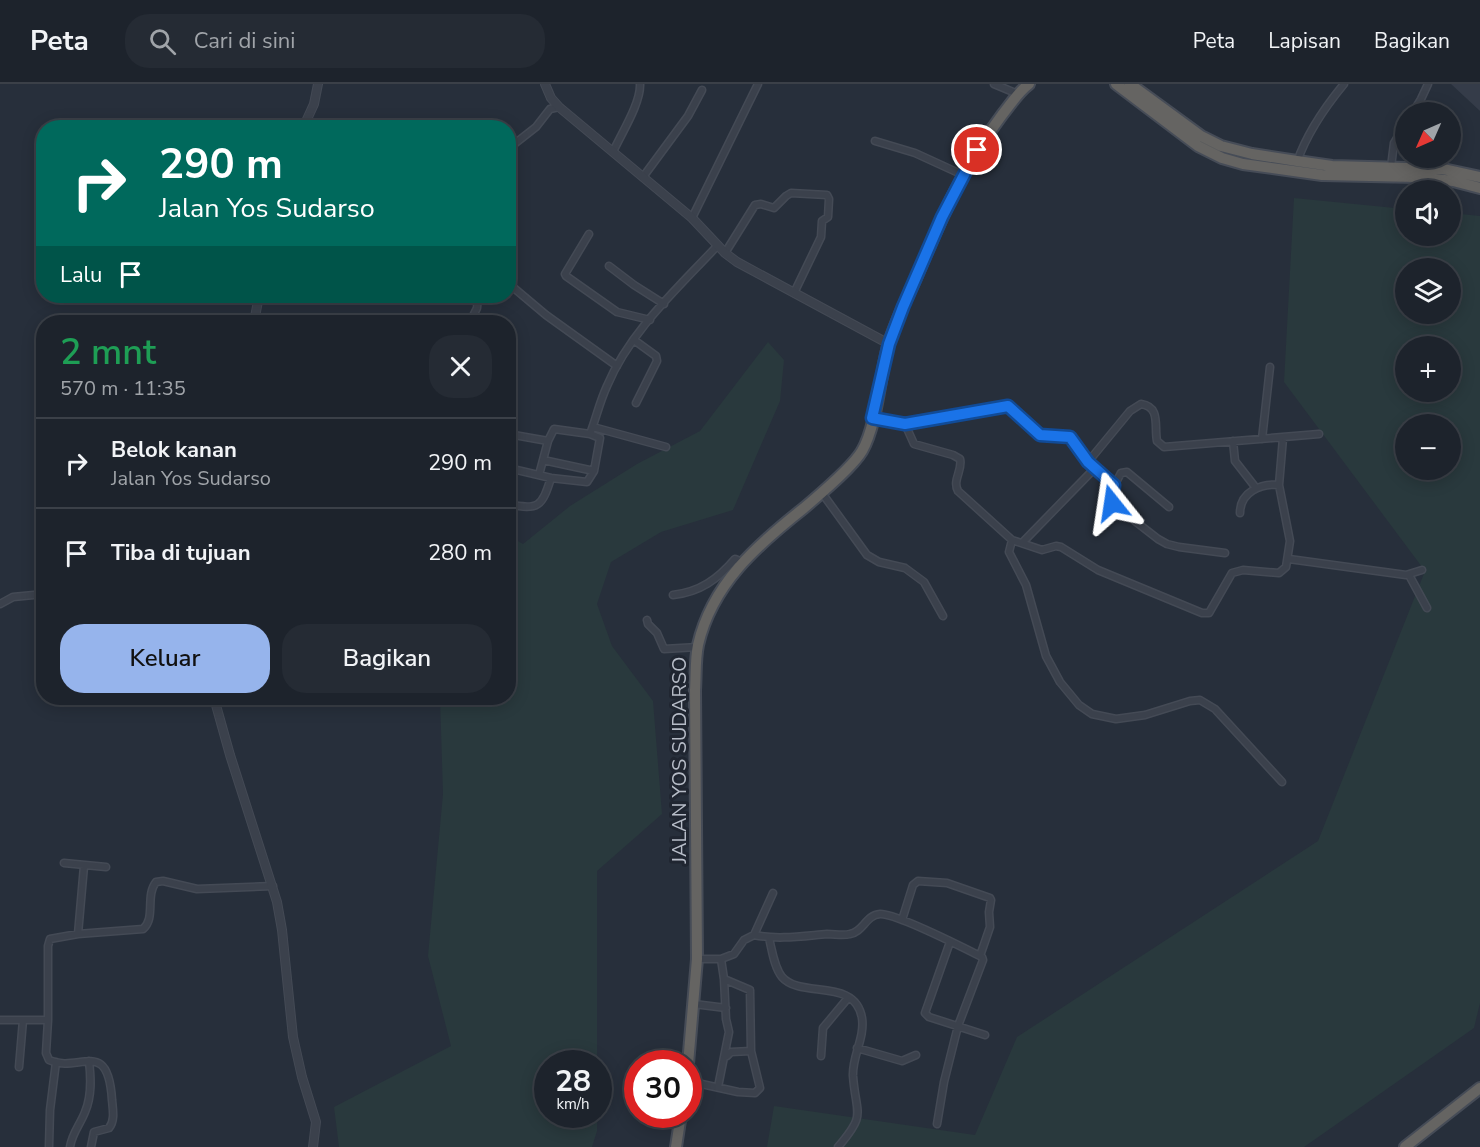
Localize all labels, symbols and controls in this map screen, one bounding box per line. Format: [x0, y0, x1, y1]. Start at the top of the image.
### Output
search box [125, 14, 545, 68]
text: Peta [30, 22, 89, 60]
icon: search [146, 25, 179, 58]
text: Cari di sini [194, 26, 295, 56]
text: Peta [1193, 27, 1235, 55]
text: Lapisan [1268, 27, 1341, 55]
text: Bagikan [1374, 27, 1450, 55]
north arrow [1395, 102, 1461, 168]
map controls [1395, 102, 1461, 480]
pin [951, 124, 1002, 175]
icon: arrive [960, 133, 993, 166]
text: 290 m [159, 136, 283, 193]
icon: right [60, 144, 138, 222]
button: sound [1395, 180, 1461, 246]
text: Jalan Yos Sudarso [159, 190, 375, 227]
icon: arrive [114, 258, 147, 291]
button: layers [1395, 258, 1461, 324]
text: Lalu [60, 260, 102, 290]
text: 2 mnt [60, 328, 156, 377]
button: close [429, 335, 492, 398]
button: + [1395, 336, 1461, 402]
text: 570 m · 11:35 [60, 375, 186, 402]
button: − [1395, 414, 1461, 480]
text: Belok kanan [111, 435, 237, 465]
icon: right [60, 447, 93, 480]
text: 290 m [428, 448, 492, 478]
text: Jalan Yos Sudarso [111, 465, 271, 492]
position arrow [1080, 471, 1144, 535]
icon: arrive [60, 537, 93, 570]
text: Tiba di tujuan [111, 538, 251, 568]
text: 280 m [428, 538, 492, 568]
button: Keluar [60, 624, 270, 693]
button: Bagikan [282, 624, 492, 693]
street label: JALAN YOS SUDARSO [666, 657, 693, 864]
speed limit sign: 30 [624, 1050, 702, 1128]
text: 28 [555, 1061, 591, 1102]
text: km/h [556, 1094, 590, 1114]

